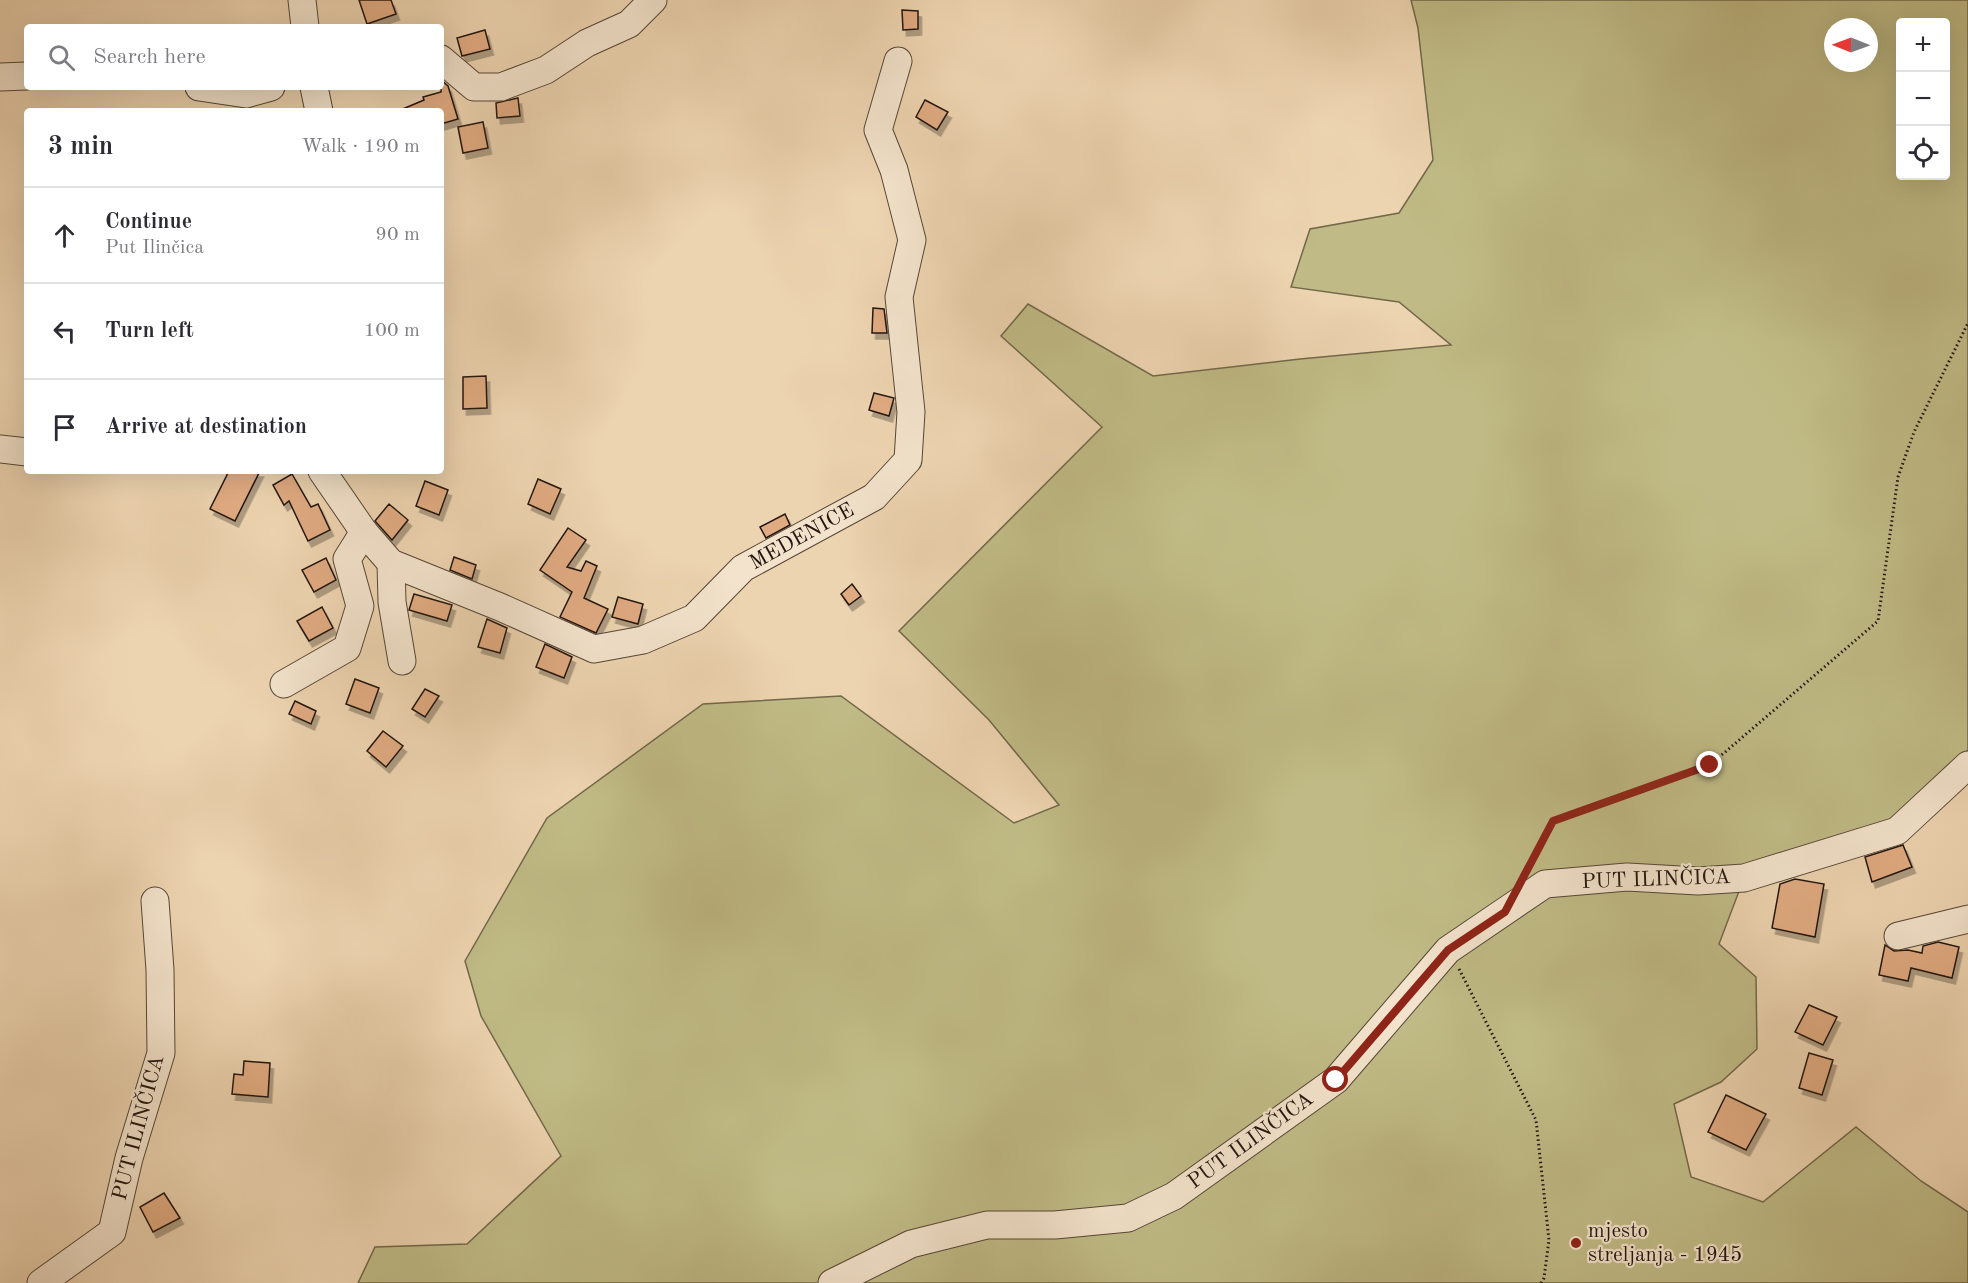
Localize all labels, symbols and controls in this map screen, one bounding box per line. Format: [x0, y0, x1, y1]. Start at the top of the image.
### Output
north arrow [1824, 18, 1878, 72]
map controls [1896, 18, 1950, 180]
button: + [1896, 18, 1950, 72]
search box [24, 24, 444, 90]
icon: search [45, 41, 78, 74]
text: Search here [93, 46, 206, 68]
button: − [1896, 72, 1950, 126]
button: locate [1896, 126, 1950, 180]
text: 3 min [48, 134, 113, 160]
text: Walk · 190 m [301, 137, 420, 157]
text: Continue [105, 211, 192, 233]
icon: ahead [48, 219, 81, 252]
text: 90 m [375, 225, 420, 245]
text: Put Ilinčica [105, 238, 204, 258]
icon: left [48, 315, 81, 348]
text: Turn left [105, 320, 194, 342]
text: 100 m [364, 321, 420, 341]
icon: arrive [48, 411, 81, 444]
text: Arrive at destination [105, 416, 307, 438]
street label: MEDENICE [746, 500, 858, 574]
route end [1696, 751, 1722, 777]
street label: PUT ILINČICA [1581, 863, 1731, 893]
street label: PUT ILINČICA [106, 1052, 168, 1203]
route start [1322, 1066, 1348, 1092]
street label: PUT ILINČICA [1182, 1085, 1318, 1193]
place label: mjesto streljanja - 1945 [1588, 1221, 1742, 1266]
marker: mjesto streljanja - 1945 [1569, 1236, 1583, 1250]

